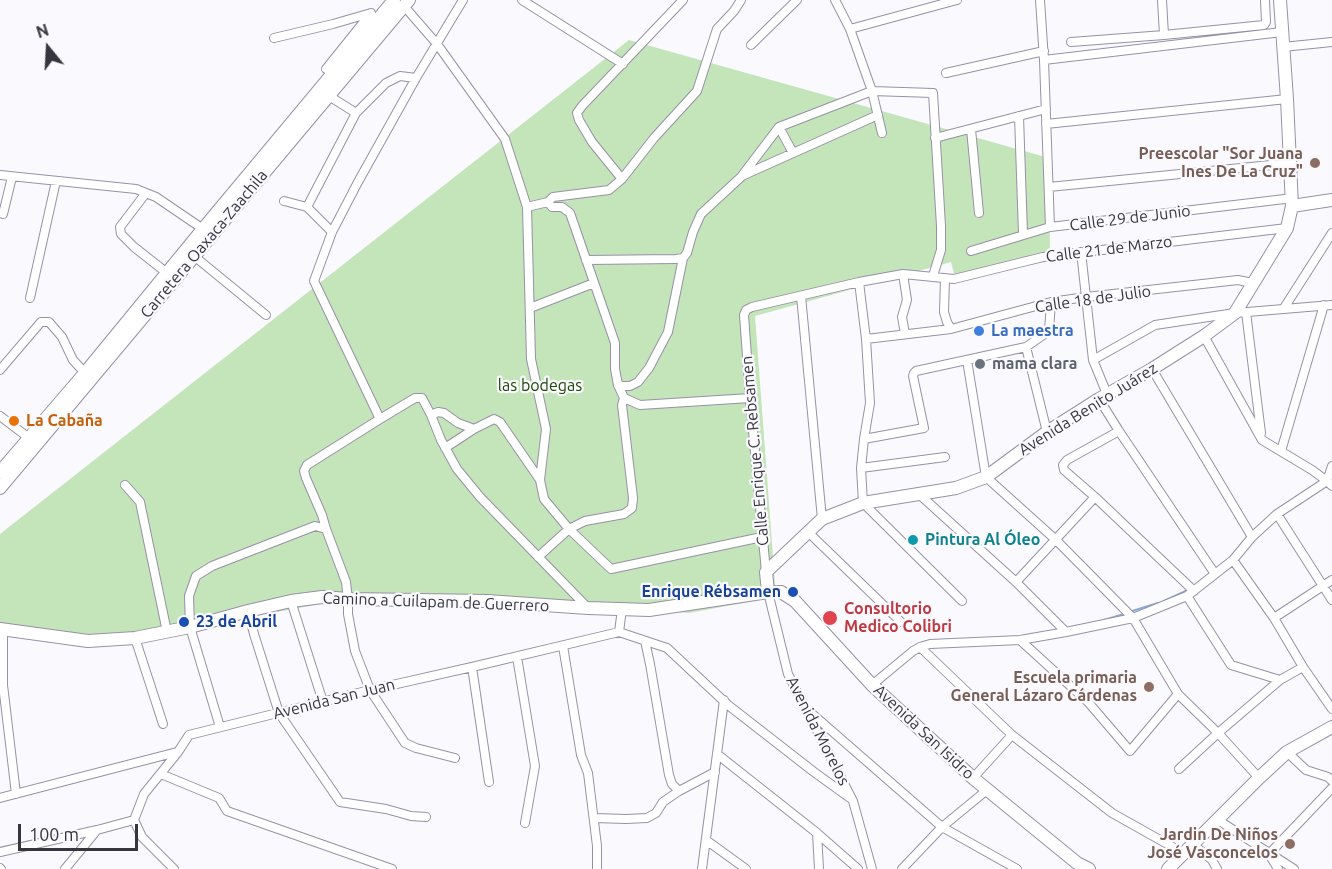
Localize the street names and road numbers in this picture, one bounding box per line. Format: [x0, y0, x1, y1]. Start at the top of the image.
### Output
street label: Carretera Oaxaca-Zaachila [136, 166, 272, 322]
street label: Calle 29 de Junio [1068, 201, 1192, 235]
street label: Calle 21 de Marzo [1045, 232, 1173, 266]
street label: Calle 18 de Julio [1034, 281, 1152, 317]
street label: Calle Enrique C. Rebsamen [737, 355, 773, 547]
street label: Avenida Benito Juárez [1015, 359, 1161, 459]
street label: Camino a Cuilapam de Guerrero [322, 588, 550, 616]
street label: Avenida Morelos [782, 673, 854, 789]
street label: Avenida San Juan [271, 675, 397, 723]
street label: Avenida San Isidro [870, 681, 978, 783]

